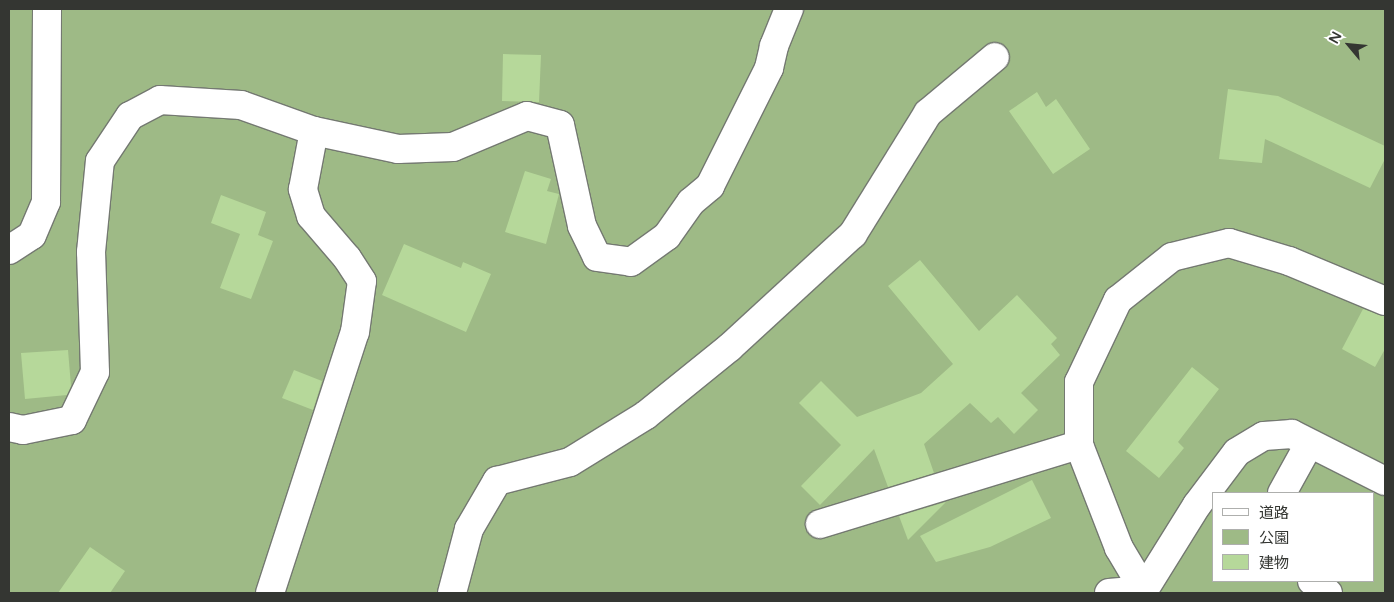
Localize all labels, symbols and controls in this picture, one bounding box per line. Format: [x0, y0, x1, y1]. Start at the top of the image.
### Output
north arrow [1324, 20, 1374, 70]
text: N [1325, 29, 1345, 47]
legend [1212, 492, 1374, 582]
text: 道路 [1259, 504, 1289, 522]
text: 公園 [1259, 529, 1289, 547]
text: 建物 [1259, 554, 1289, 572]

